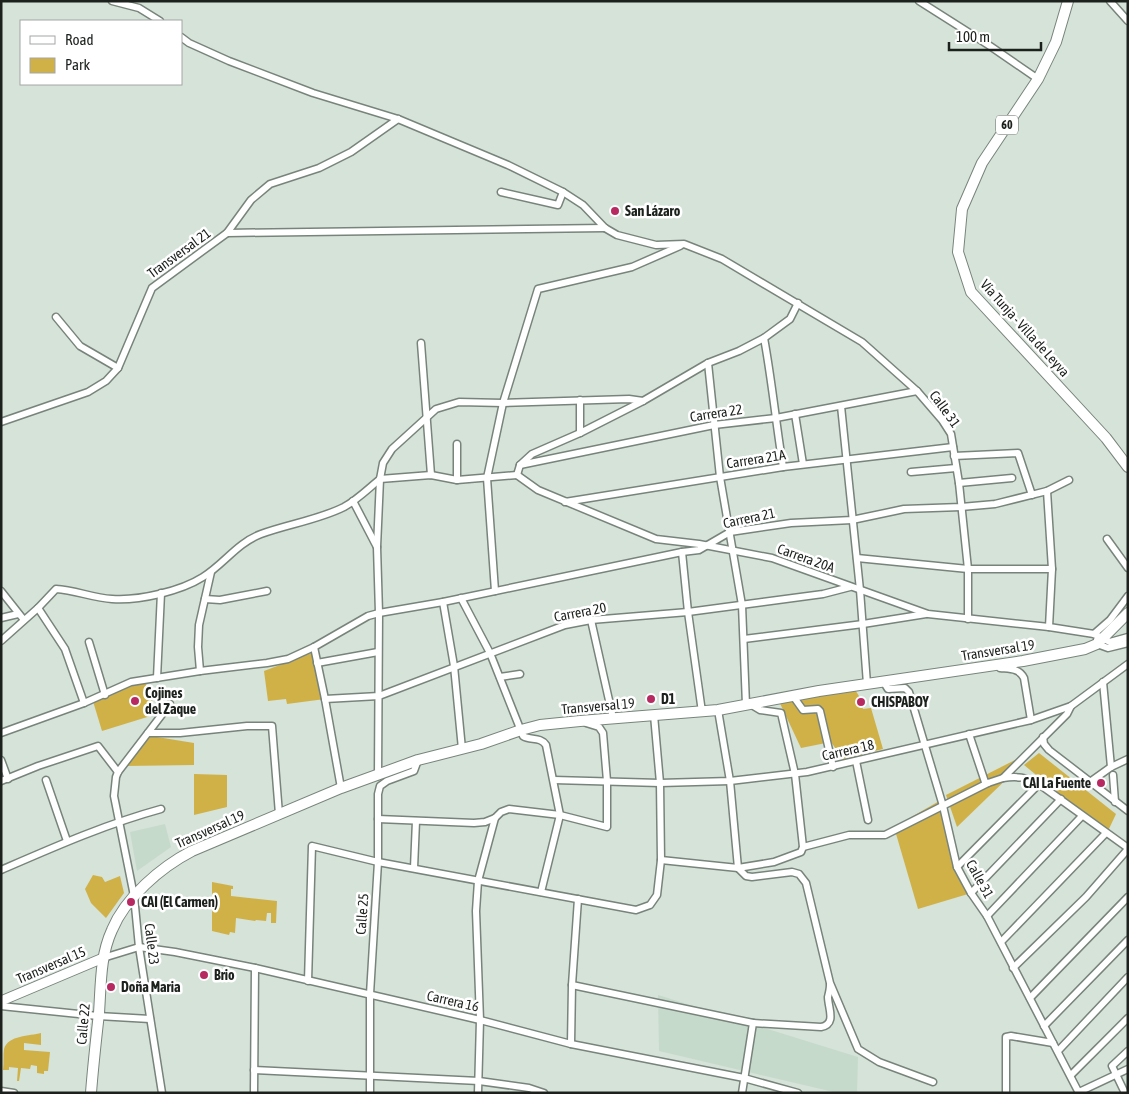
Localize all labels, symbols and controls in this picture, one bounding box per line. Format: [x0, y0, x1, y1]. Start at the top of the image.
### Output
legend [20, 20, 182, 85]
scale bar [949, 20, 1042, 52]
text: 100 m [956, 28, 990, 45]
text: Road [65, 31, 94, 48]
text: Park [65, 56, 90, 73]
road number: 60 [996, 116, 1018, 134]
place label: San Lázaro [625, 203, 681, 219]
marker: San Lázaro [609, 205, 621, 217]
street label: Transversal 21 [144, 225, 214, 281]
street label: Vía Tunja - Villa de Leyva [977, 276, 1073, 380]
street label: Calle 31 [926, 387, 964, 431]
street label: Carrera 22 [689, 401, 743, 425]
street label: Carrera 21A [725, 446, 787, 472]
street label: Carrera 21 [721, 505, 777, 531]
street label: Carrera 20A [775, 540, 837, 576]
street label: Carrera 20 [553, 599, 608, 625]
street label: Transversal 19 [960, 636, 1036, 664]
place label: Cojines del Zaque [145, 685, 196, 717]
place label: D1 [661, 691, 676, 707]
marker: D1 [645, 693, 657, 705]
place label: CHISPABOY [871, 694, 929, 710]
marker: Cojines del Zaque [129, 695, 141, 707]
street label: Transversal 19 [561, 695, 635, 717]
marker: CHISPABOY [855, 696, 867, 708]
street label: Carrera 18 [820, 736, 876, 764]
place label: CAI La Fuente [1023, 775, 1091, 791]
marker: CAI La Fuente [1095, 777, 1107, 789]
street label: Transversal 19 [173, 807, 247, 851]
street label: Calle 31 [963, 857, 997, 901]
street label: Calle 25 [353, 893, 371, 935]
place label: CAI (El Carmen) [141, 894, 218, 910]
marker: CAI (El Carmen) [125, 896, 137, 908]
street label: Calle 23 [142, 922, 162, 966]
street label: Transversal 15 [14, 943, 88, 987]
place label: Brio [214, 967, 235, 983]
marker: Brio [198, 969, 210, 981]
place label: Doña Maria [121, 979, 181, 995]
marker: Doña Maria [105, 981, 117, 993]
street label: Carrera 16 [425, 987, 481, 1015]
street label: Calle 22 [73, 1003, 93, 1045]

